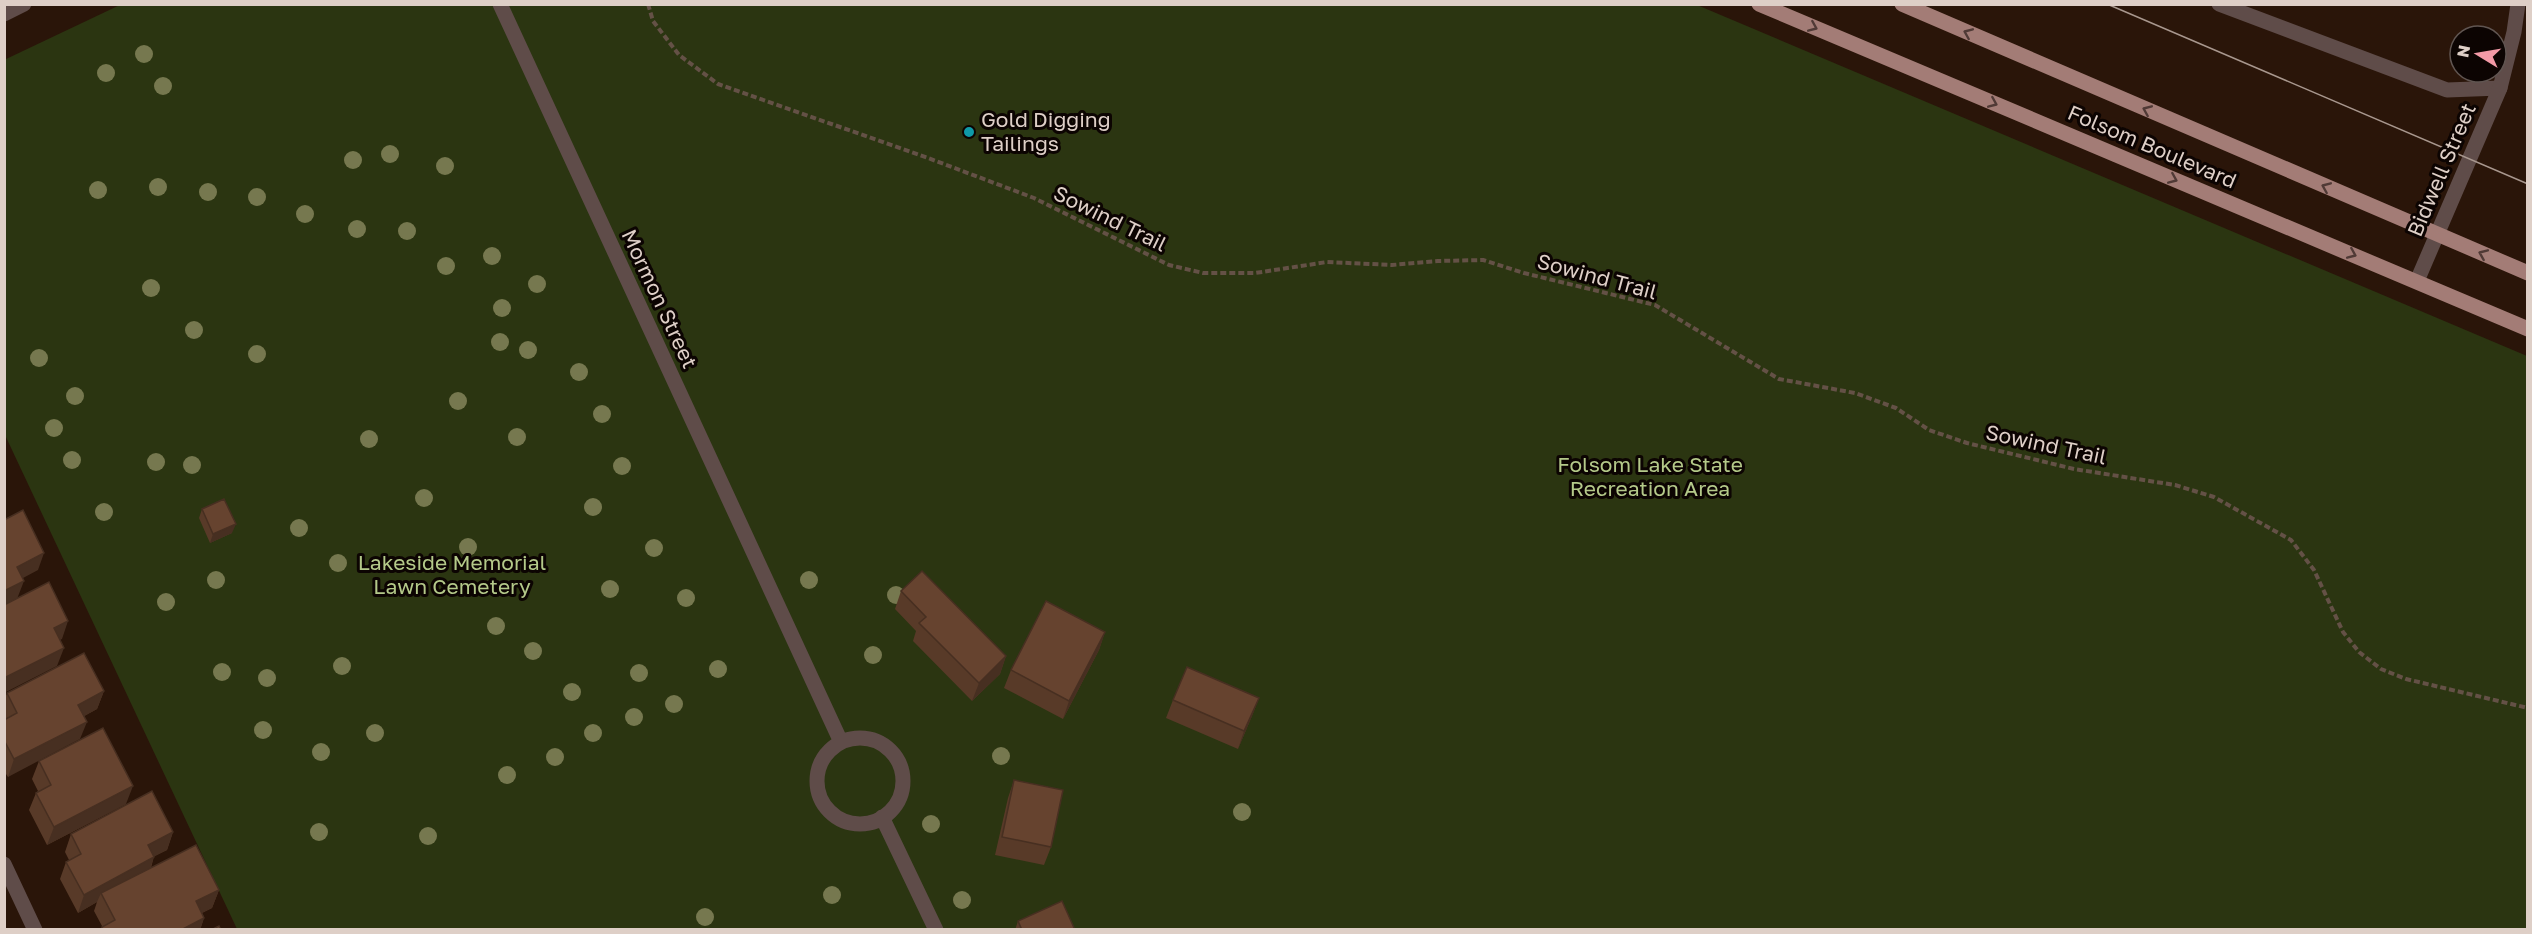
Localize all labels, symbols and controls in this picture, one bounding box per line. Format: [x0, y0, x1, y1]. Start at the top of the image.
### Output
one-way arrow [1807, 20, 1818, 32]
north arrow [2448, 24, 2508, 84]
one-way arrow [1964, 28, 1975, 40]
text: N [2452, 43, 2474, 59]
one-way arrow [1987, 96, 1998, 108]
street label: Folsom Boulevard [2064, 99, 2241, 193]
street label: Bidwell Street [2401, 99, 2481, 240]
one-way arrow [2143, 105, 2154, 117]
place label: Gold Digging Tailings [981, 106, 1111, 156]
marker: Gold Digging Tailings [962, 125, 976, 139]
one-way arrow [2166, 172, 2177, 184]
street label: Sowind Trail [1050, 179, 1171, 257]
one-way arrow [2322, 182, 2333, 194]
street label: Mormon Street [616, 225, 703, 372]
one-way arrow [2346, 247, 2357, 259]
street label: Sowind Trail [1535, 248, 1660, 304]
one-way arrow [2478, 249, 2489, 261]
street label: Sowind Trail [1983, 419, 2109, 470]
park label: Folsom Lake State Recreation Area [1557, 451, 1743, 501]
park label: Lakeside Memorial Lawn Cemetery [358, 549, 546, 599]

